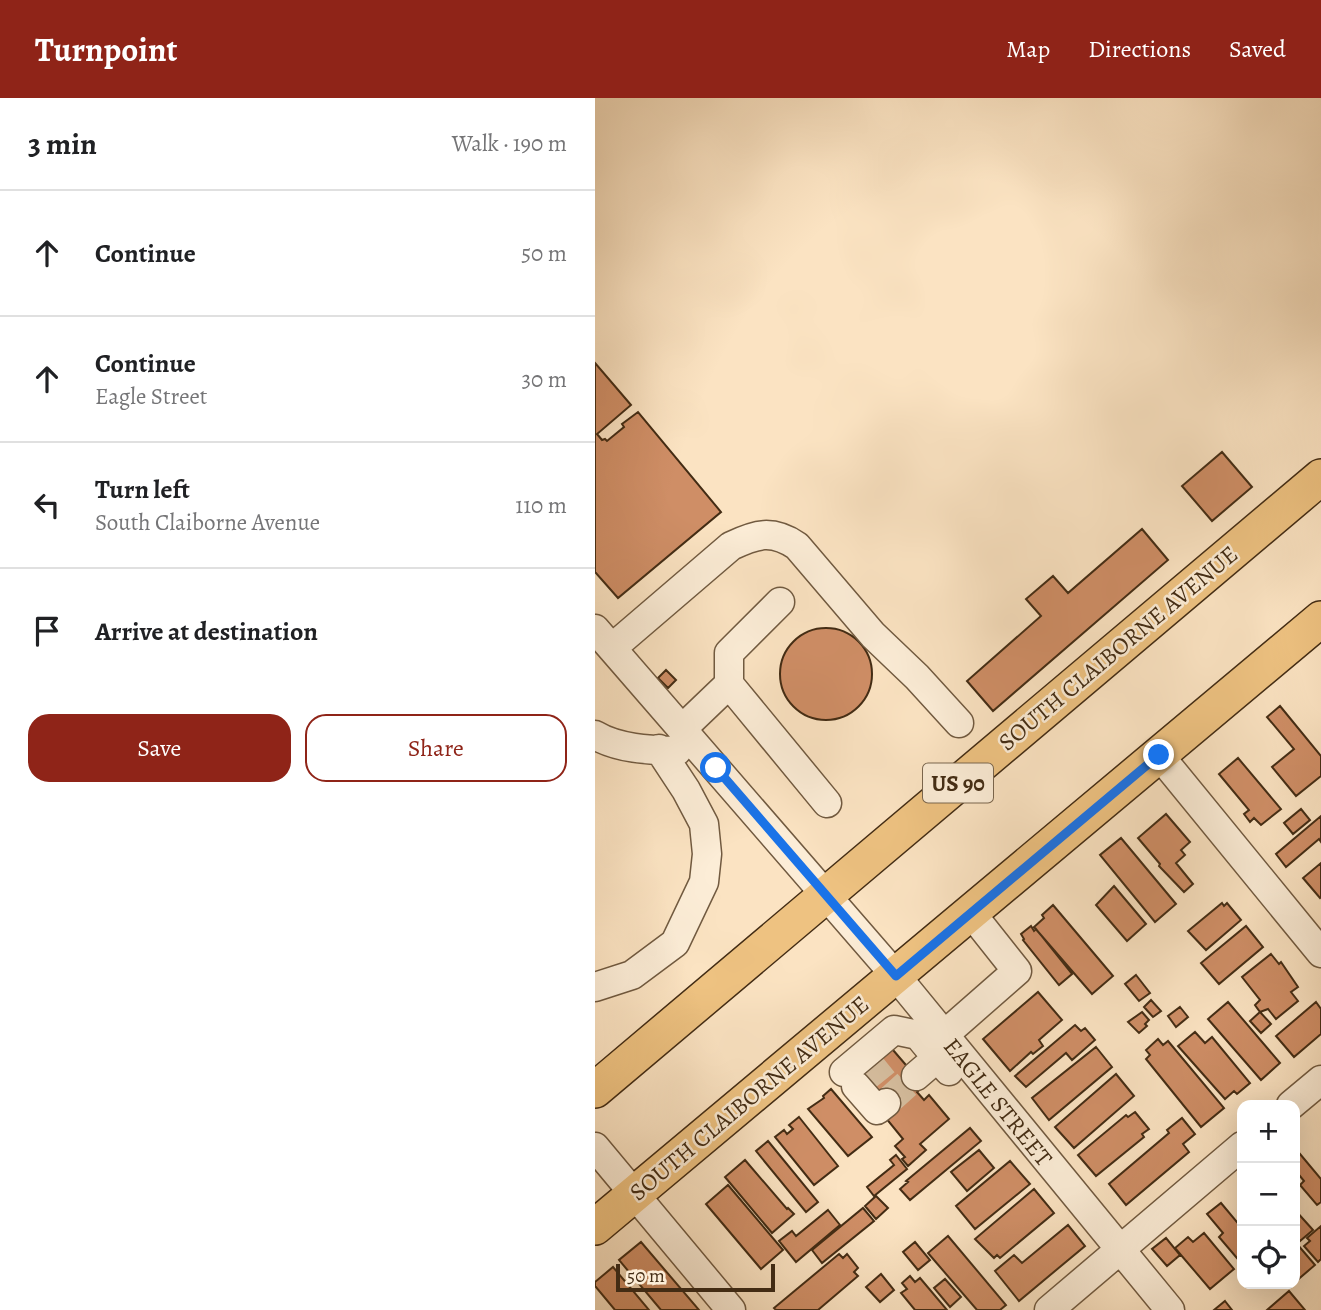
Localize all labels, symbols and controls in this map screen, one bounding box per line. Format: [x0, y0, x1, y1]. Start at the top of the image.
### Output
text: Turnpoint [35, 27, 177, 72]
text: Map [1006, 33, 1050, 65]
text: Directions [1088, 33, 1191, 65]
text: Saved [1229, 33, 1286, 65]
text: 3 min [28, 124, 97, 164]
text: Walk · 190 m [452, 128, 567, 159]
icon: ahead [28, 234, 66, 272]
text: Continue [95, 236, 196, 271]
text: 50 m [521, 238, 567, 269]
text: Continue [95, 346, 196, 381]
icon: ahead [28, 360, 66, 398]
text: 30 m [521, 364, 567, 395]
text: Eagle Street [95, 381, 207, 412]
text: Turn left [95, 472, 190, 507]
icon: left [28, 486, 66, 524]
text: 110 m [515, 490, 567, 521]
text: South Claiborne Avenue [95, 507, 320, 538]
street label: SOUTH CLAIBORNE AVENUE [991, 538, 1245, 758]
icon: arrive [28, 612, 66, 650]
text: Arrive at destination [95, 614, 318, 649]
button: Save [28, 714, 291, 782]
button: Share [305, 714, 567, 782]
route end [1143, 739, 1174, 770]
route start [700, 752, 731, 783]
road number: US 90 [923, 764, 993, 803]
street label: SOUTH CLAIBORNE AVENUE [622, 988, 876, 1208]
street label: EAGLE STREET [936, 1031, 1060, 1173]
map controls [1237, 1100, 1300, 1289]
button: + [1237, 1100, 1300, 1163]
button: − [1237, 1163, 1300, 1226]
button: locate [1237, 1226, 1300, 1289]
scale bar [616, 1261, 775, 1293]
text: 50 m [627, 1263, 665, 1289]

